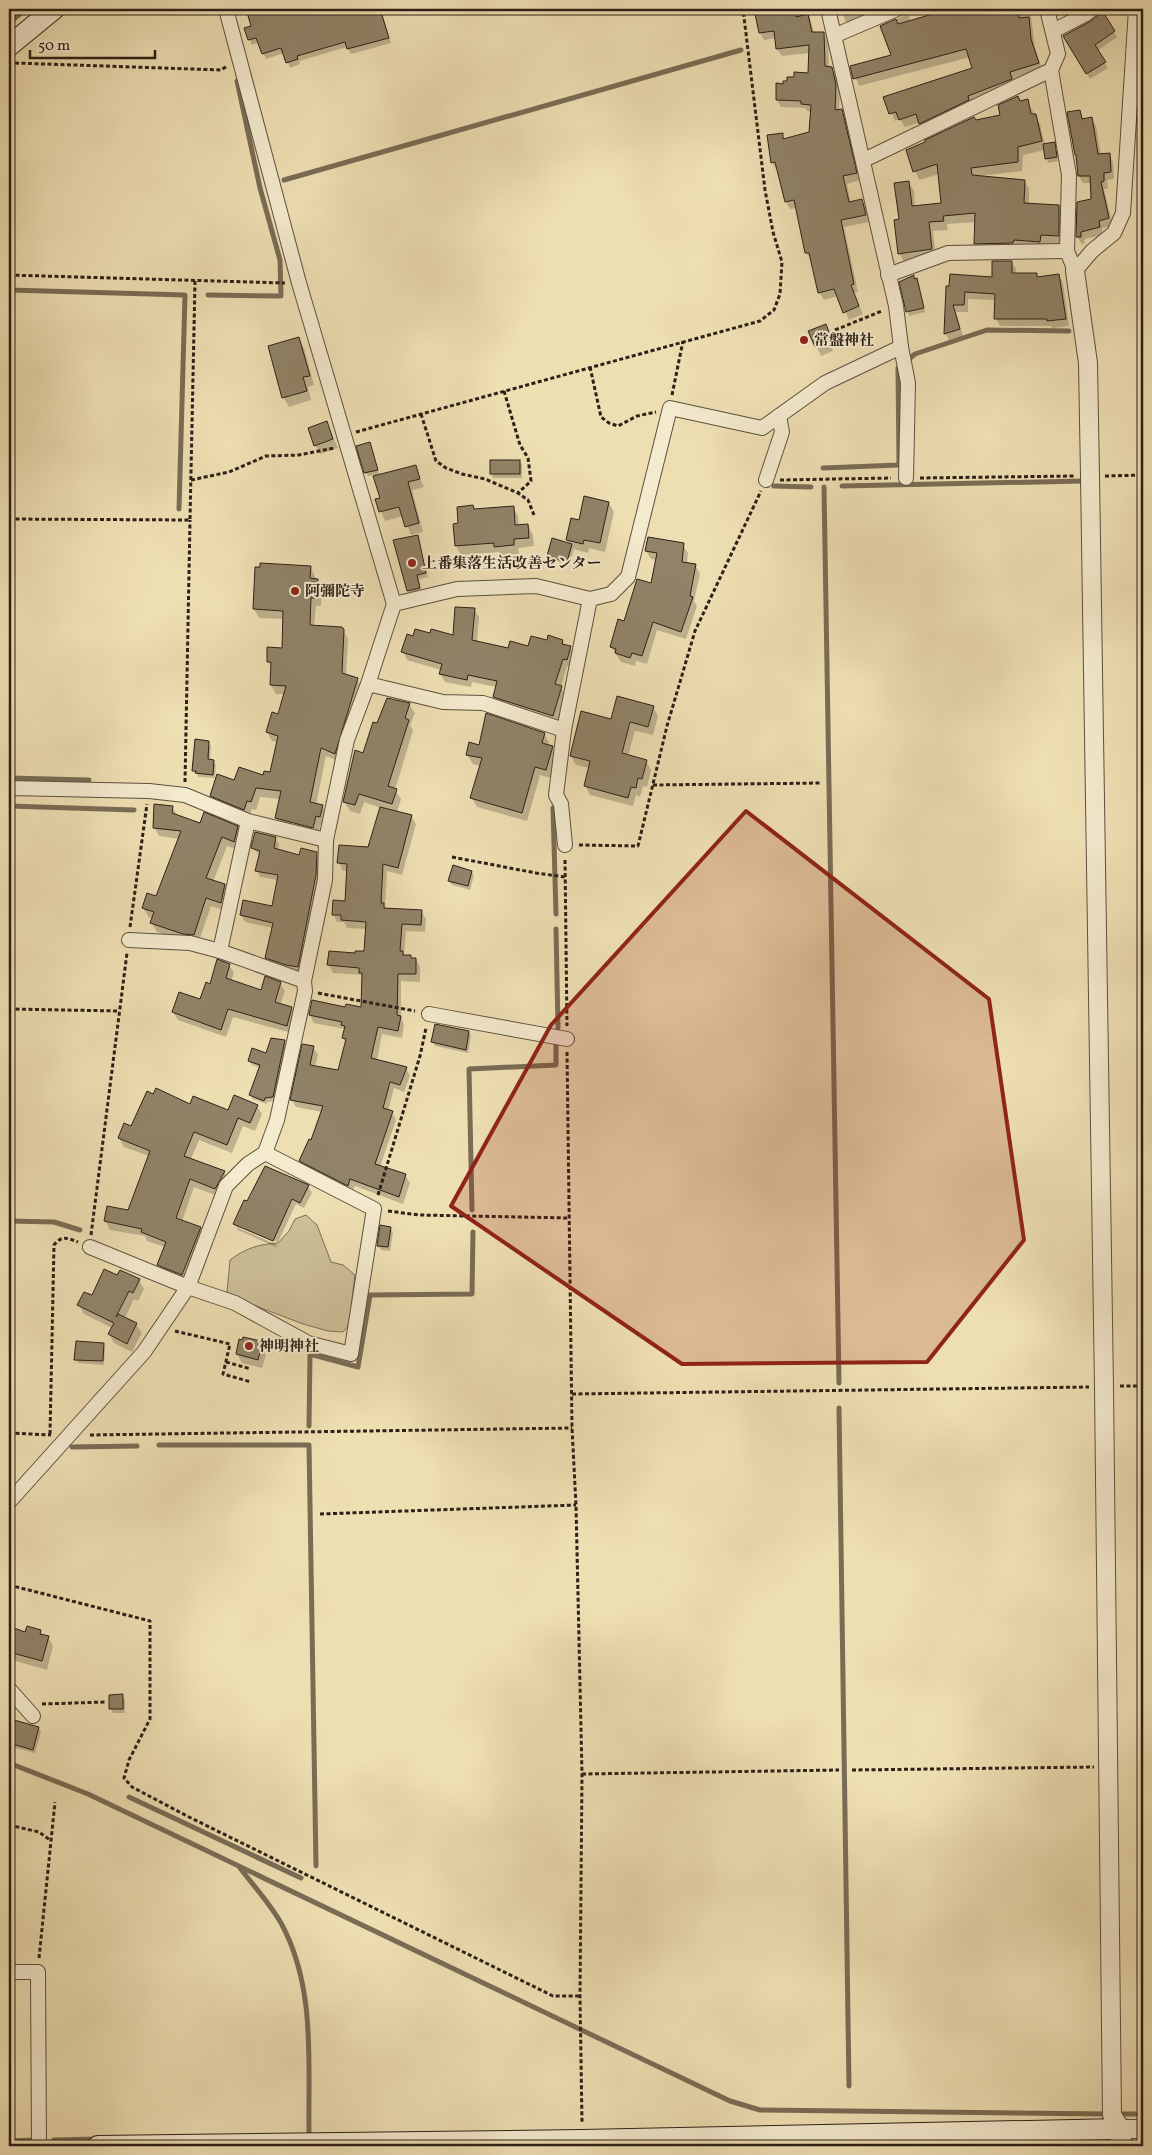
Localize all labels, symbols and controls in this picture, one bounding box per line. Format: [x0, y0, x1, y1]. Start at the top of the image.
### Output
scale bar [30, 28, 155, 60]
text: 50 m [38, 36, 70, 57]
place label: 常盤神社 [814, 331, 874, 352]
marker: 常盤神社 [798, 334, 810, 346]
place label: 上番集落生活改善センター [422, 554, 601, 575]
marker: 上番集落生活改善センター [406, 557, 418, 569]
place label: 阿彌陀寺 [305, 582, 365, 603]
marker: 阿彌陀寺 [289, 585, 301, 597]
place label: 神明神社 [259, 1337, 319, 1358]
marker: 神明神社 [243, 1340, 255, 1352]

